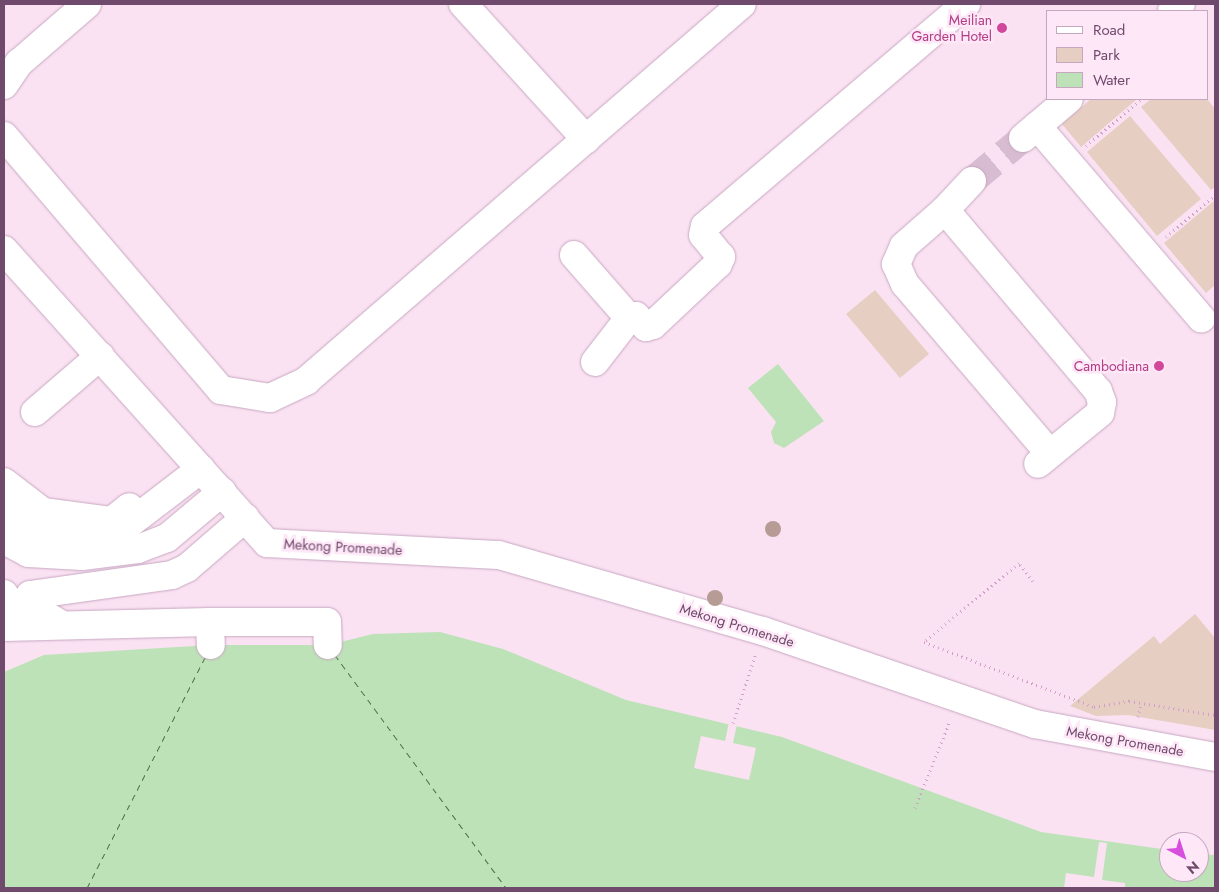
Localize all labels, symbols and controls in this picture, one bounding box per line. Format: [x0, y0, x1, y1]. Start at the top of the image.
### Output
legend [1046, 10, 1209, 100]
place label: Meilian Garden Hotel [911, 12, 992, 44]
text: Road [1093, 19, 1125, 41]
marker: Meilian Garden Hotel [996, 22, 1008, 34]
text: Park [1093, 44, 1120, 66]
text: Water [1093, 69, 1130, 91]
place label: Cambodiana [1074, 358, 1149, 374]
marker: Cambodiana [1153, 360, 1165, 372]
street label: Mekong Promenade [283, 536, 403, 558]
street label: Mekong Promenade [678, 600, 796, 650]
street label: Mekong Promenade [1065, 722, 1185, 760]
north arrow [1159, 832, 1209, 882]
text: N [1182, 856, 1204, 879]

